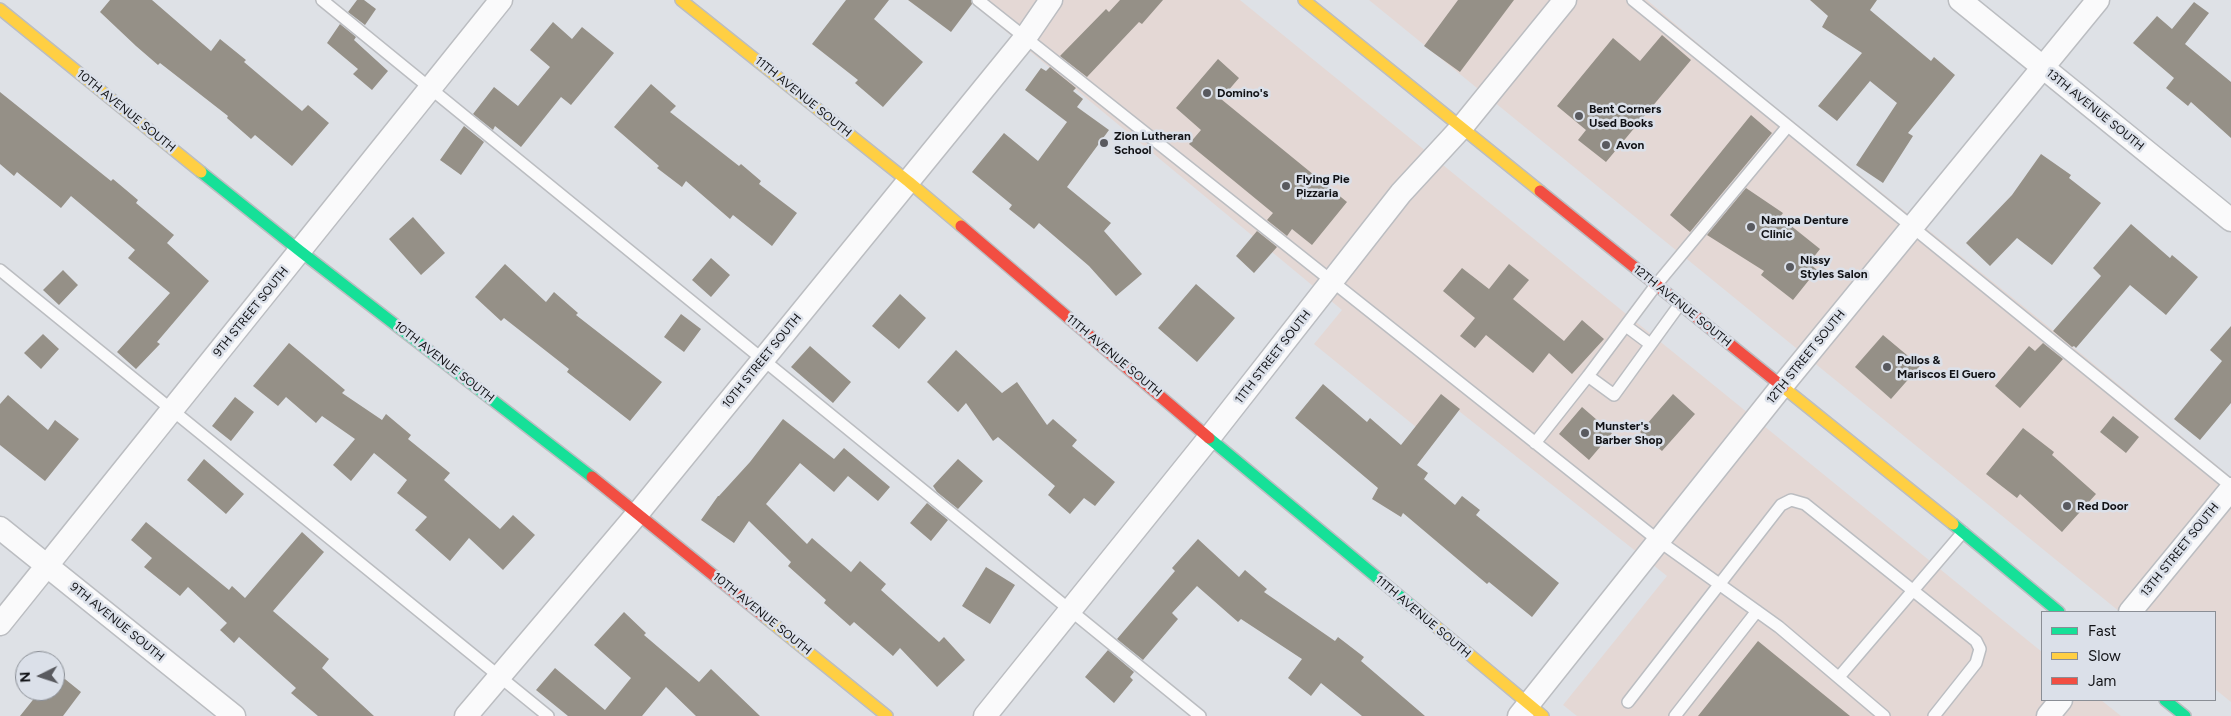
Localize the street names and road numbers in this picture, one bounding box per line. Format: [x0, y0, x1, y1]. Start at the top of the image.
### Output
street label: 11TH AVENUE SOUTH [752, 54, 854, 140]
street label: 13TH AVENUE SOUTH [2043, 66, 2147, 154]
street label: 10TH AVENUE SOUTH [74, 67, 178, 155]
street label: 12TH AVENUE SOUTH [1630, 262, 1734, 350]
street label: 9TH STREET SOUTH [210, 264, 292, 360]
street label: 11TH STREET SOUTH [1232, 307, 1314, 407]
street label: 12TH STREET SOUTH [1764, 307, 1848, 407]
street label: 10TH STREET SOUTH [720, 311, 804, 411]
street label: 11TH AVENUE SOUTH [1063, 312, 1165, 400]
street label: 10TH AVENUE SOUTH [391, 319, 497, 405]
street label: 13TH STREET SOUTH [2138, 500, 2222, 600]
street label: 10TH AVENUE SOUTH [710, 570, 814, 658]
street label: 11TH AVENUE SOUTH [1372, 573, 1474, 661]
street label: 9TH AVENUE SOUTH [67, 580, 167, 664]

